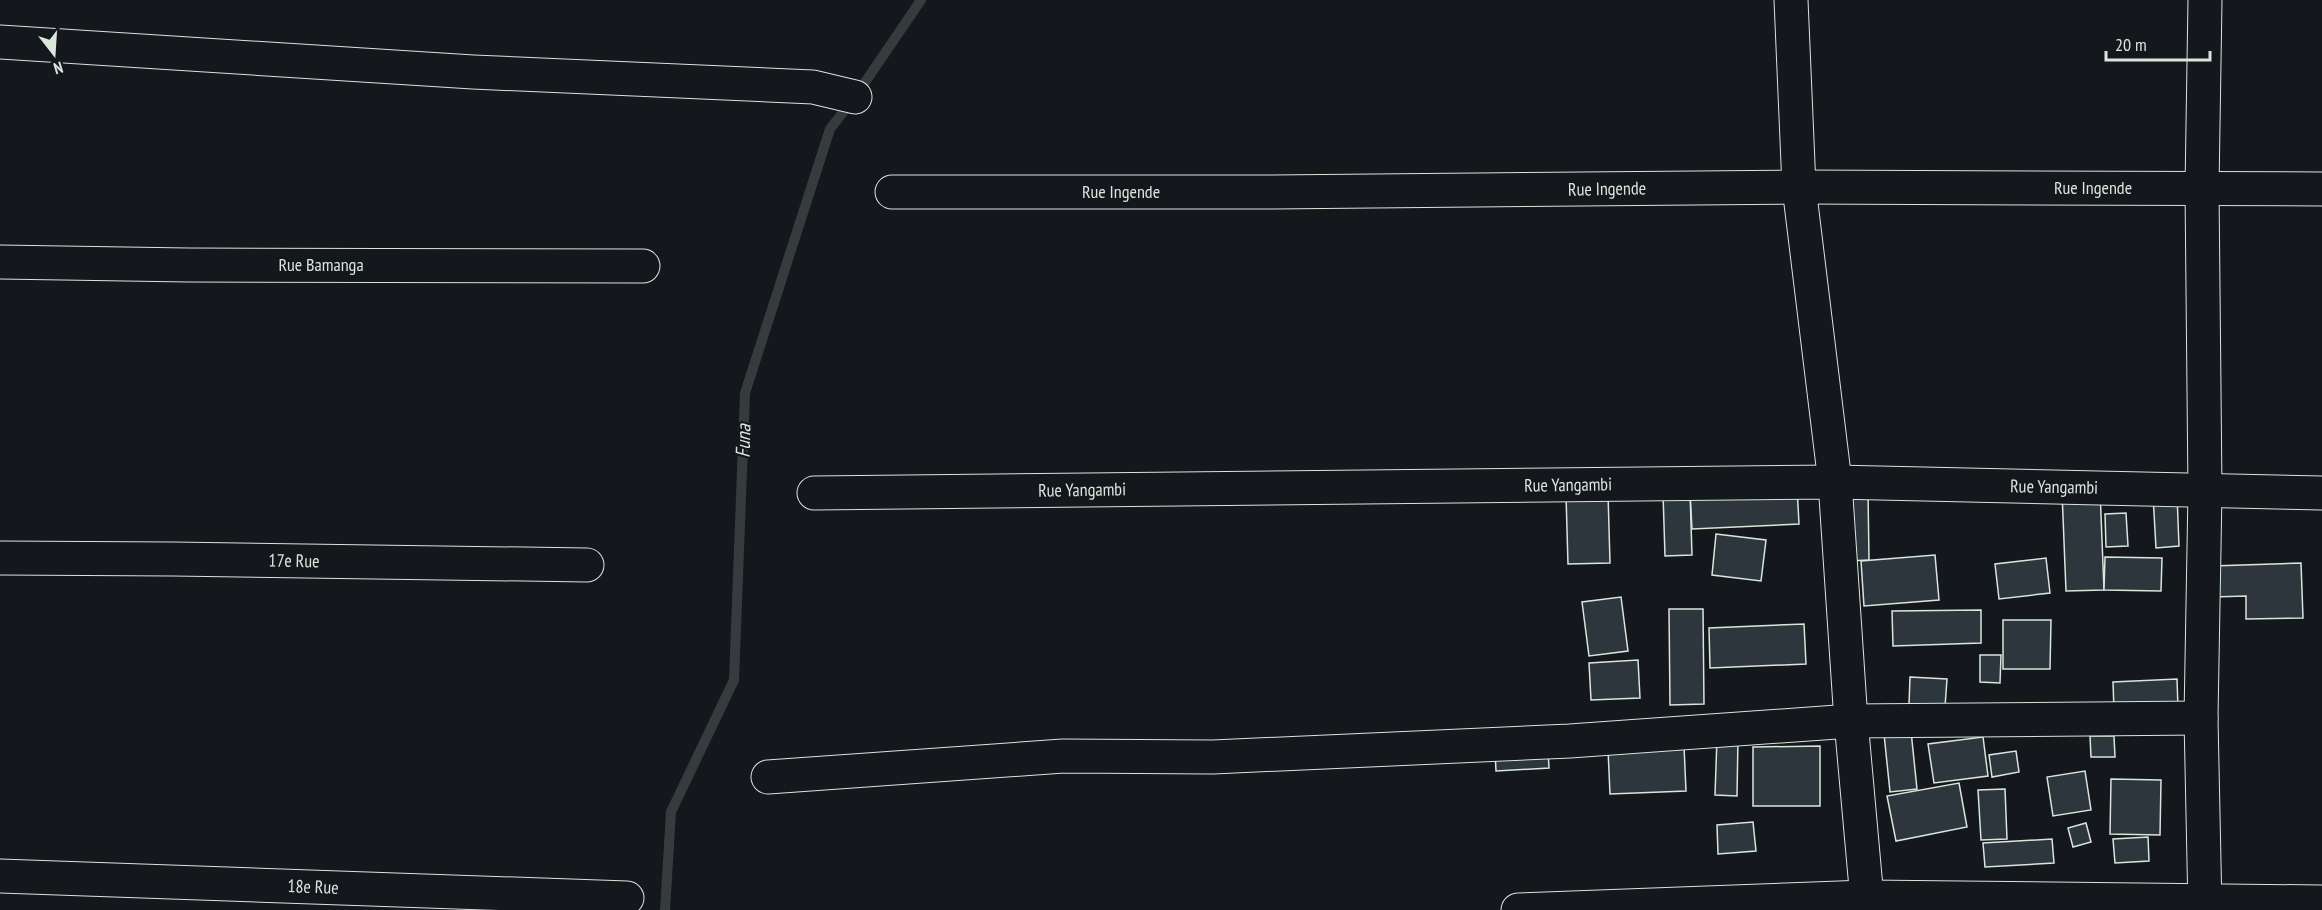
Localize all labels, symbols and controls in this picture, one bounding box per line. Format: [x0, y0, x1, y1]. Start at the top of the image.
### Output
north arrow [24, 24, 84, 84]
scale bar [2106, 24, 2210, 62]
text: 20 m [2115, 33, 2147, 56]
text: N [51, 58, 65, 79]
street label: Rue Ingende [1568, 176, 1646, 201]
street label: Rue Ingende [2054, 176, 2132, 199]
street label: Rue Ingende [1082, 180, 1160, 203]
street label: Rue Bamanga [278, 253, 364, 276]
water label: Funa [729, 423, 757, 458]
street label: Rue Yangambi [1524, 472, 1612, 497]
street label: Rue Yangambi [2010, 474, 2098, 499]
street label: Rue Yangambi [1038, 477, 1126, 502]
street label: 17e Rue [268, 549, 320, 572]
street label: 18e Rue [287, 874, 339, 899]

